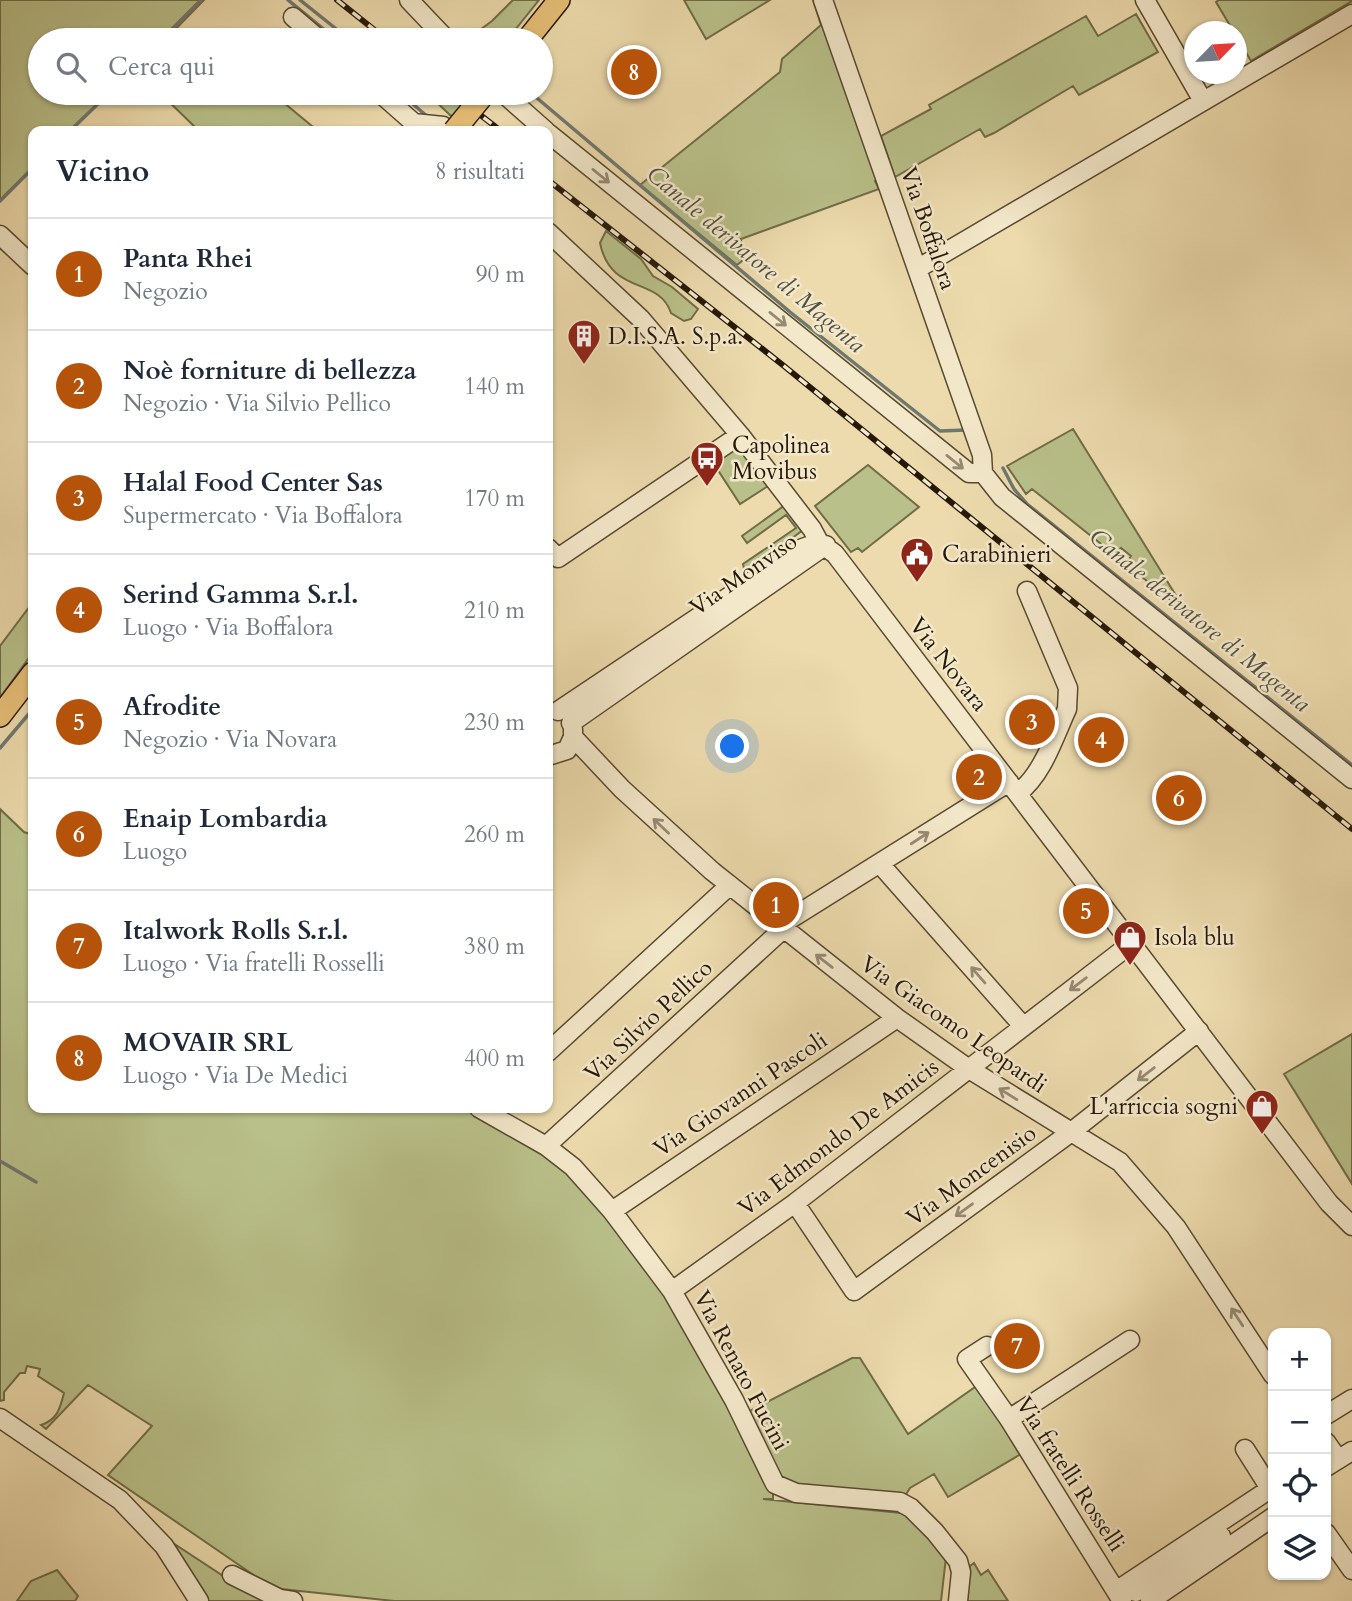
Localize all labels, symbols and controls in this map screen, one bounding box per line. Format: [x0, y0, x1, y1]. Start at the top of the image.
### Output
north arrow [1184, 21, 1247, 84]
search box [28, 28, 553, 105]
pin: 8 [611, 46, 657, 98]
icon: search [52, 48, 90, 86]
text: Cerca qui [108, 49, 215, 84]
text: Vicino [56, 151, 149, 192]
text: 8 risultati [435, 156, 525, 187]
water label: Canale derivatore di Magenta [639, 158, 872, 361]
street label: Via Boffalora [893, 163, 964, 294]
one-way arrow [591, 168, 609, 183]
text: Panta Rhei [123, 241, 252, 276]
text: 1 [73, 259, 85, 290]
text: 90 m [476, 259, 525, 290]
text: Negozio [123, 276, 208, 307]
one-way arrow [768, 311, 786, 326]
building icon: D.I.S.A. S.p.a. [565, 317, 603, 366]
place label: D.I.S.A. S.p.a. [608, 321, 743, 352]
text: Noè forniture di bellezza [123, 353, 417, 388]
text: 2 [73, 371, 85, 402]
text: 140 m [464, 371, 525, 402]
text: Negozio · Via Silvio Pellico [123, 388, 391, 419]
place label: Capolinea Movibus [732, 430, 830, 487]
bus stop icon: Capolinea Movibus [688, 439, 726, 488]
one-way arrow [945, 454, 963, 469]
text: Halal Food Center Sas [123, 465, 383, 500]
text: 3 [73, 483, 85, 514]
text: 170 m [464, 483, 525, 514]
text: Supermercato · Via Boffalora [123, 500, 403, 531]
water label: Canale derivatore di Magenta [1082, 521, 1317, 720]
street label: Via Monviso [683, 526, 803, 623]
public building icon: Carabinieri [898, 535, 936, 584]
place label: Carabinieri [942, 539, 1052, 570]
text: Serind Gamma S.r.l. [123, 577, 359, 612]
text: 4 [73, 595, 85, 626]
text: 210 m [464, 595, 525, 626]
street label: Via Novara [902, 611, 995, 718]
text: Luogo · Via Boffalora [123, 612, 333, 643]
text: Afrodite [123, 689, 221, 724]
pin: 3 [1009, 696, 1055, 748]
text: 5 [73, 707, 85, 738]
text: 230 m [464, 707, 525, 738]
pin: 4 [1078, 714, 1124, 766]
text: Negozio · Via Novara [123, 724, 337, 755]
your location [715, 729, 749, 763]
pin: 2 [956, 751, 1002, 803]
pin: 6 [1156, 772, 1202, 824]
text: Enaip Lombardia [123, 801, 328, 836]
one-way arrow [653, 817, 670, 834]
text: 6 [73, 819, 85, 850]
text: 260 m [464, 819, 525, 850]
one-way arrow [910, 831, 929, 845]
text: Luogo [123, 836, 187, 867]
pin: 1 [753, 879, 799, 931]
pin: 5 [1063, 885, 1109, 937]
text: Italwork Rolls S.r.l. [123, 913, 349, 948]
shop icon: Isola blu [1111, 918, 1149, 967]
place label: Isola blu [1154, 922, 1235, 953]
text: 7 [73, 931, 85, 962]
text: 380 m [464, 931, 525, 962]
text: Luogo · Via fratelli Rosselli [123, 948, 385, 979]
street label: Via Giacomo Leopardi [854, 948, 1053, 1101]
street label: Via Silvio Pellico [577, 953, 719, 1088]
one-way arrow [815, 953, 833, 968]
one-way arrow [970, 966, 986, 984]
one-way arrow [1069, 977, 1088, 991]
text: MOVAIR SRL [123, 1025, 293, 1060]
street label: Via Giovanni Pascoli [647, 1025, 833, 1164]
text: 8 [73, 1043, 85, 1074]
text: 400 m [464, 1043, 525, 1074]
street label: Via Edmondo De Amicis [732, 1052, 945, 1223]
text: Luogo · Via De Medici [123, 1060, 348, 1091]
one-way arrow [1137, 1066, 1156, 1081]
one-way arrow [999, 1087, 1018, 1101]
shop icon: L'arriccia sogni [1243, 1087, 1281, 1136]
place label: L'arriccia sogni [1090, 1091, 1238, 1122]
street label: Via Moncenisio [900, 1118, 1043, 1233]
one-way arrow [955, 1203, 974, 1217]
street label: Via Renato Fucini [686, 1285, 797, 1456]
one-way arrow [1230, 1307, 1244, 1327]
pin: 7 [994, 1320, 1040, 1372]
map controls [1268, 1328, 1331, 1580]
button: + [1268, 1328, 1331, 1391]
street label: Via fratelli Rosselli [1009, 1391, 1132, 1558]
button: − [1268, 1391, 1331, 1454]
button: locate [1268, 1454, 1331, 1517]
button: layers [1268, 1517, 1331, 1580]

